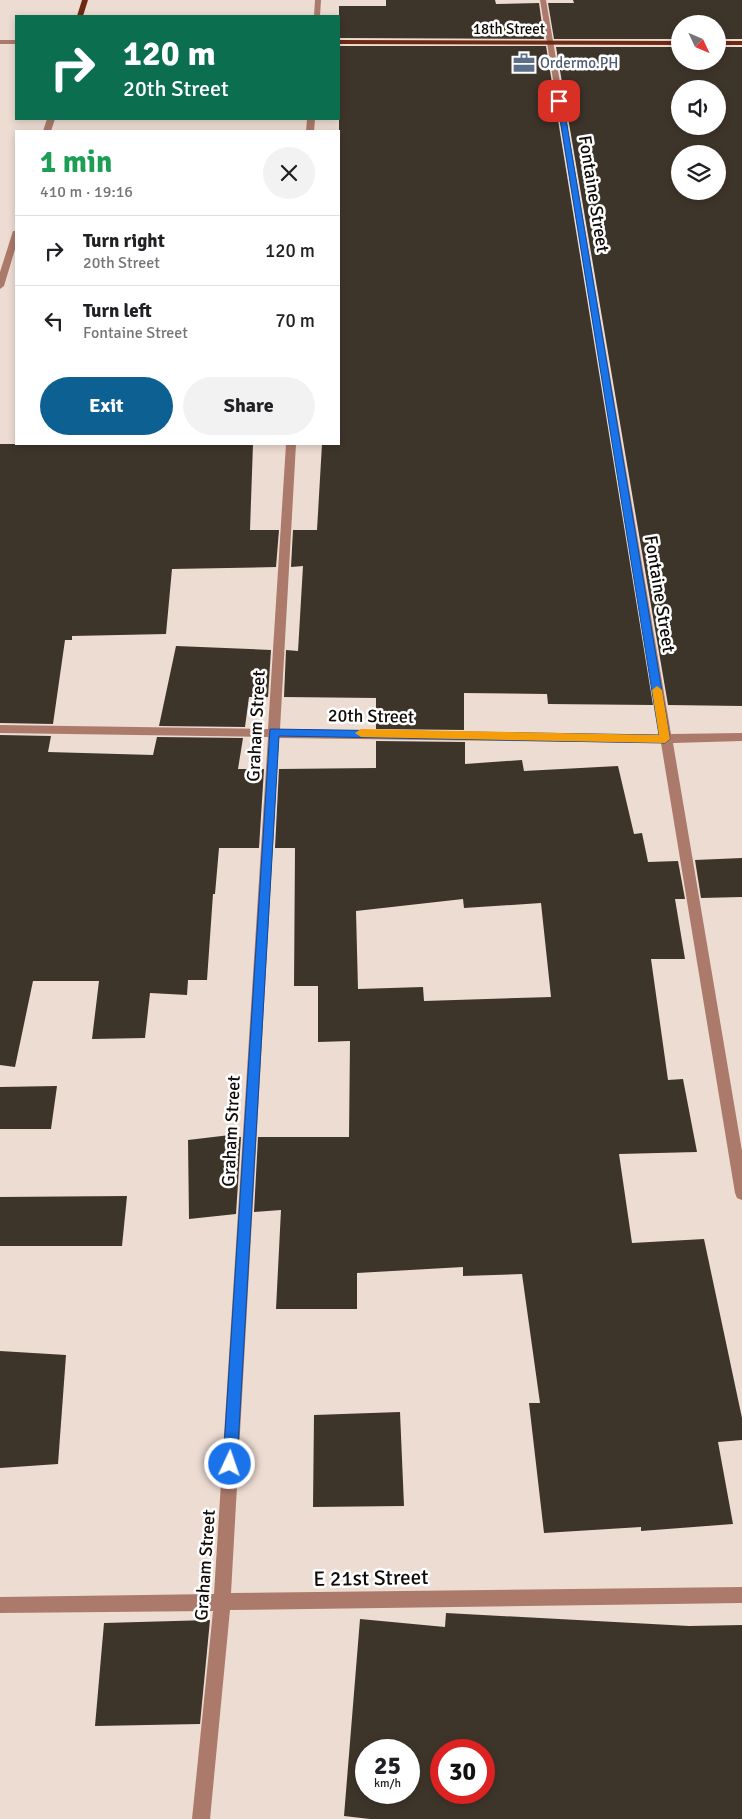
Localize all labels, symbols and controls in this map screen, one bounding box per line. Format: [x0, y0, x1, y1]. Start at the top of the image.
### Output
north arrow [671, 15, 726, 70]
map controls [671, 15, 726, 200]
street label: 18th Street [473, 20, 545, 38]
text: 120 m [123, 32, 216, 75]
icon: right [40, 35, 105, 100]
office icon: Ordermo.PH [511, 50, 537, 76]
place label: Ordermo.PH [540, 54, 618, 72]
text: 20th Street [123, 75, 229, 102]
pin [538, 80, 580, 122]
button: sound [671, 80, 726, 135]
icon: arrive [545, 87, 573, 115]
street label: Fontaine Street [574, 134, 614, 254]
text: 1 min [40, 144, 112, 181]
button: layers [671, 145, 726, 200]
button: close [263, 147, 315, 199]
text: 410 m · 19:16 [40, 182, 133, 202]
text: Turn right [83, 229, 165, 253]
icon: right [40, 237, 68, 265]
text: 120 m [265, 239, 315, 263]
text: 20th Street [83, 253, 160, 273]
text: Turn left [83, 299, 152, 323]
icon: left [40, 307, 68, 335]
text: 70 m [275, 309, 315, 333]
text: Fontaine Street [83, 323, 188, 343]
button: Exit [40, 377, 173, 435]
button: Share [183, 377, 315, 435]
street label: Fontaine Street [640, 534, 680, 654]
street label: Graham Street [242, 670, 270, 782]
street label: 20th Street [328, 704, 414, 728]
street label: Graham Street [217, 1075, 245, 1187]
position arrow [203, 1437, 255, 1489]
street label: Graham Street [190, 1509, 220, 1621]
street label: E 21st Street [313, 1564, 429, 1592]
speed limit sign: 30 [430, 1739, 495, 1804]
text: 25 [374, 1750, 401, 1781]
text: km/h [374, 1776, 401, 1791]

